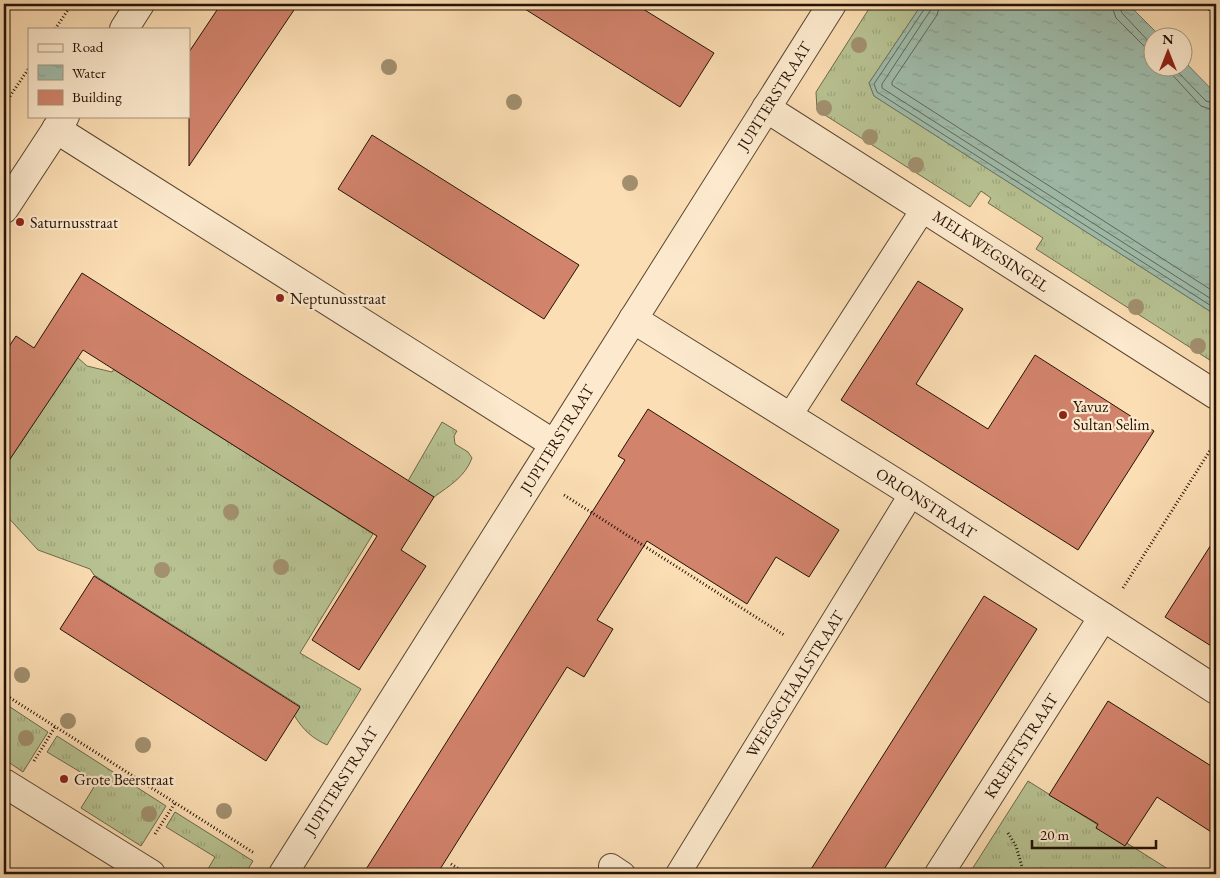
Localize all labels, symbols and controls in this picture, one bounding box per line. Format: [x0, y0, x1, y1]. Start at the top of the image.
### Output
legend [28, 28, 190, 118]
north arrow [1142, 28, 1192, 78]
text: N [1162, 30, 1174, 48]
text: Road [72, 37, 104, 56]
street label: JUPITERSTRAAT [731, 38, 816, 156]
text: Water [72, 63, 106, 82]
text: Building [72, 87, 122, 106]
street label: MELKWEGSINGEL [929, 206, 1054, 297]
place label: Saturnusstraat [30, 212, 118, 233]
marker: Saturnusstraat [14, 216, 26, 228]
place label: Neptunusstraat [290, 288, 386, 309]
marker: Neptunusstraat [274, 292, 286, 304]
street label: JUPITERSTRAAT [514, 381, 599, 499]
place label: Yavuz Sultan Selim [1073, 396, 1150, 435]
marker: Yavuz Sultan Selim [1057, 409, 1069, 421]
street label: ORIONSTRAAT [872, 463, 980, 543]
street label: WEEGSCHAALSTRAAT [741, 606, 849, 761]
street label: KREEFTSTRAAT [979, 689, 1063, 802]
street label: JUPITERSTRAAT [298, 723, 383, 841]
place label: Grote Beerstraat [74, 769, 174, 790]
marker: Grote Beerstraat [58, 773, 70, 785]
scale bar [1032, 818, 1156, 850]
text: 20 m [1040, 825, 1069, 844]

